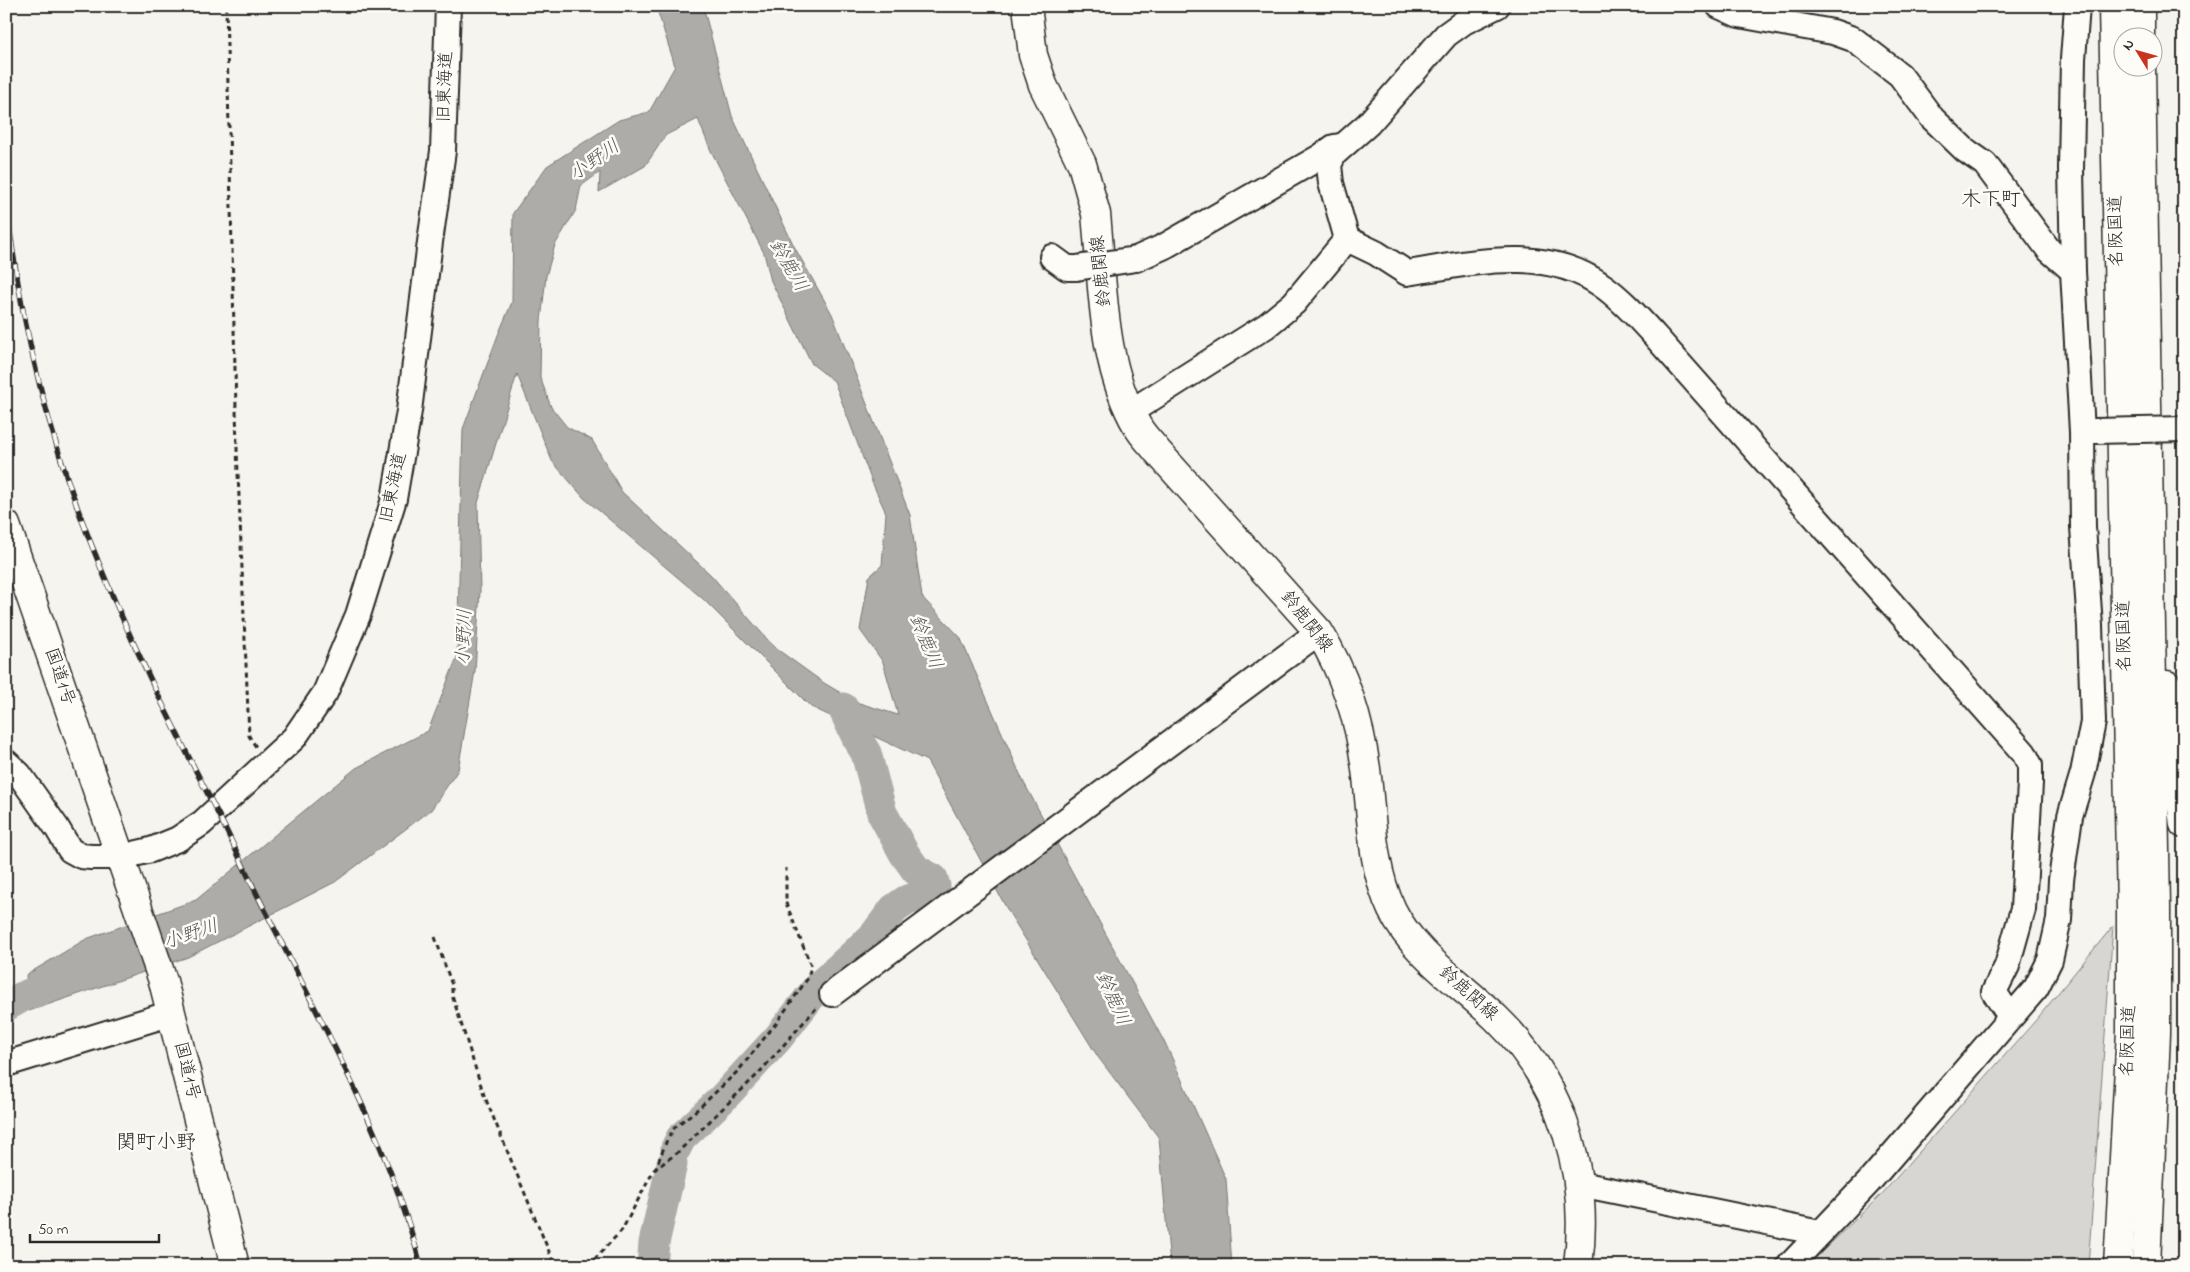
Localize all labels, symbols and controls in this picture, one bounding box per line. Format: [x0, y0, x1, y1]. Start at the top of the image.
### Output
north arrow [2112, 28, 2162, 78]
text: N [2118, 35, 2140, 55]
street label: 旧東海道 [432, 51, 460, 123]
water label: 小野川 [564, 134, 626, 188]
district label: 木下町 [1961, 186, 2021, 215]
street label: 名阪国道 [2103, 195, 2131, 267]
street label: 鈴鹿関線 [1085, 234, 1119, 308]
water label: 鈴鹿川 [762, 235, 814, 297]
street label: 旧東海道 [374, 450, 414, 526]
street label: 鈴鹿関線 [1274, 586, 1338, 658]
street label: 名阪国道 [2111, 600, 2139, 672]
water label: 小野川 [451, 608, 479, 666]
water label: 鈴鹿川 [902, 611, 948, 673]
street label: 国道1号 [37, 645, 81, 709]
water label: 小野川 [160, 913, 222, 957]
street label: 鈴鹿関線 [1433, 960, 1503, 1028]
water label: 鈴鹿川 [1088, 967, 1136, 1031]
street label: 名阪国道 [2115, 1005, 2143, 1077]
street label: 国道1号 [166, 1039, 206, 1103]
district label: 関町小野 [116, 1129, 196, 1158]
scale bar [30, 1212, 159, 1244]
text: 50 m [38, 1219, 69, 1241]

